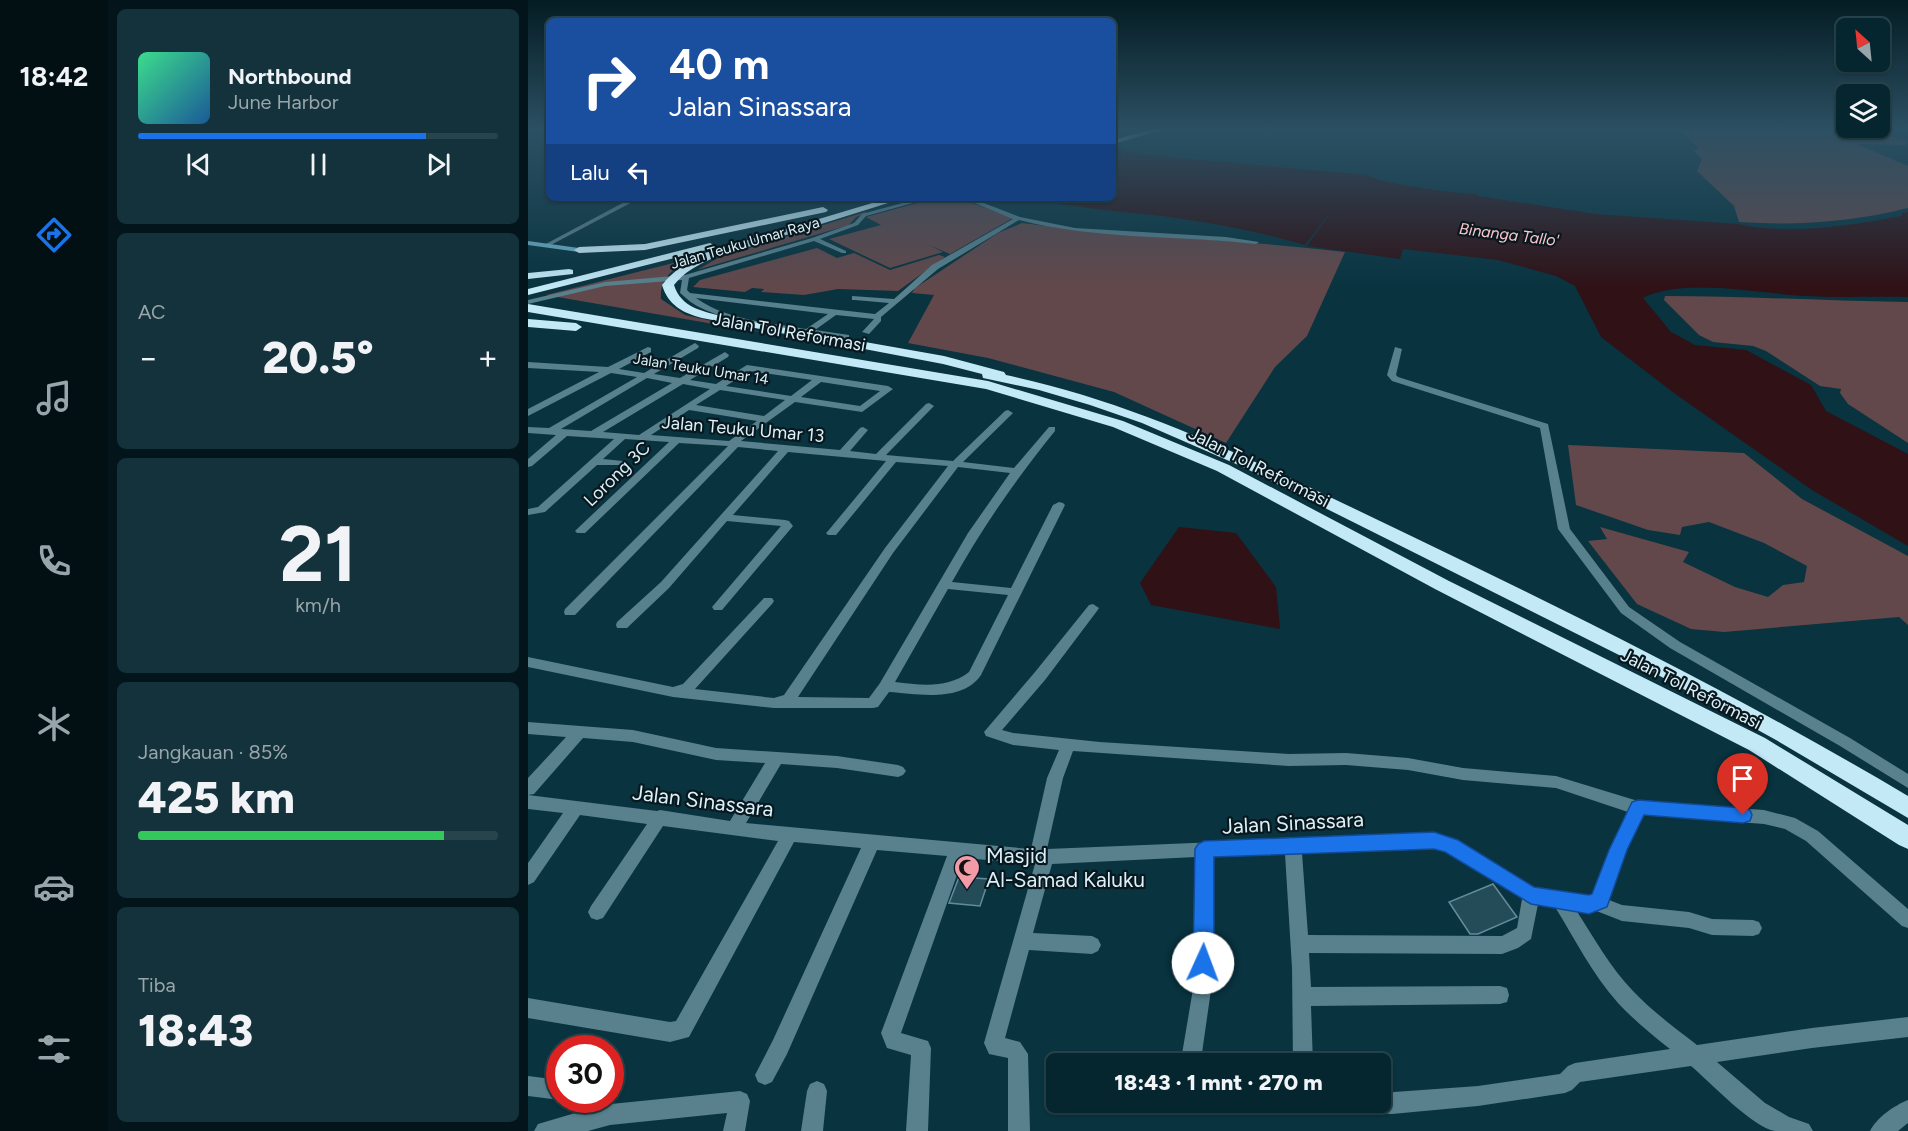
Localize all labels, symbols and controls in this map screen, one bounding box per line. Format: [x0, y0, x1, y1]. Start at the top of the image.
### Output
north arrow [1836, 18, 1890, 72]
map controls [1836, 18, 1890, 138]
text: 40 m [669, 39, 769, 90]
icon: right [570, 42, 648, 120]
text: 18:42 [20, 60, 88, 93]
text: Northbound [228, 63, 352, 90]
button: layers [1836, 84, 1890, 138]
text: June Harbor [228, 90, 339, 114]
text: Jalan Sinassara [669, 90, 852, 123]
icon: previous [182, 148, 215, 181]
icon: pause [302, 148, 335, 181]
icon: next [422, 148, 455, 181]
icon: left [622, 156, 655, 189]
text: Lalu [570, 159, 610, 186]
street label: Jalan Teuku Umar Raya [669, 213, 821, 273]
icon: directions [33, 214, 75, 256]
water label: Binanga Tallo' [1458, 219, 1561, 250]
text: AC [138, 300, 166, 324]
street label: Jalan Tol Reformasi [711, 308, 867, 356]
text: 20.5° [262, 330, 374, 384]
text: − [138, 338, 159, 377]
text: + [477, 338, 498, 377]
street label: Jalan Teuku Umar 14 [632, 349, 770, 389]
icon: music [33, 377, 75, 419]
street label: Jalan Teuku Umar 13 [661, 411, 825, 447]
street label: Jalan Tol Reformasi [1185, 422, 1333, 512]
street label: Lorong 3C [579, 437, 655, 511]
text: 21 [279, 507, 357, 601]
icon: phone [33, 540, 75, 582]
text: km/h [295, 593, 341, 617]
street label: Jalan Tol Reformasi [1617, 644, 1765, 734]
icon: climate [33, 703, 75, 745]
text: Jangkauan · 85% [138, 740, 288, 764]
pin [1717, 753, 1768, 815]
icon: arrive [1726, 762, 1759, 795]
text: 425 km [138, 770, 295, 824]
street label: Jalan Sinassara [631, 779, 775, 822]
street label: Jalan Sinassara [1221, 806, 1365, 839]
place label: Masjid Al-Samad Kaluku [986, 843, 1145, 892]
mosque icon: Masjid Al-Samad Kaluku [952, 853, 982, 891]
icon: car [33, 866, 75, 908]
position arrow [1171, 931, 1235, 995]
text: Tiba [138, 973, 176, 997]
text: 18:43 [138, 1003, 253, 1057]
icon: filters [33, 1028, 75, 1070]
speed limit sign: 30 [546, 1035, 624, 1113]
text: 18:43 · 1 mnt · 270 m [1114, 1069, 1323, 1096]

